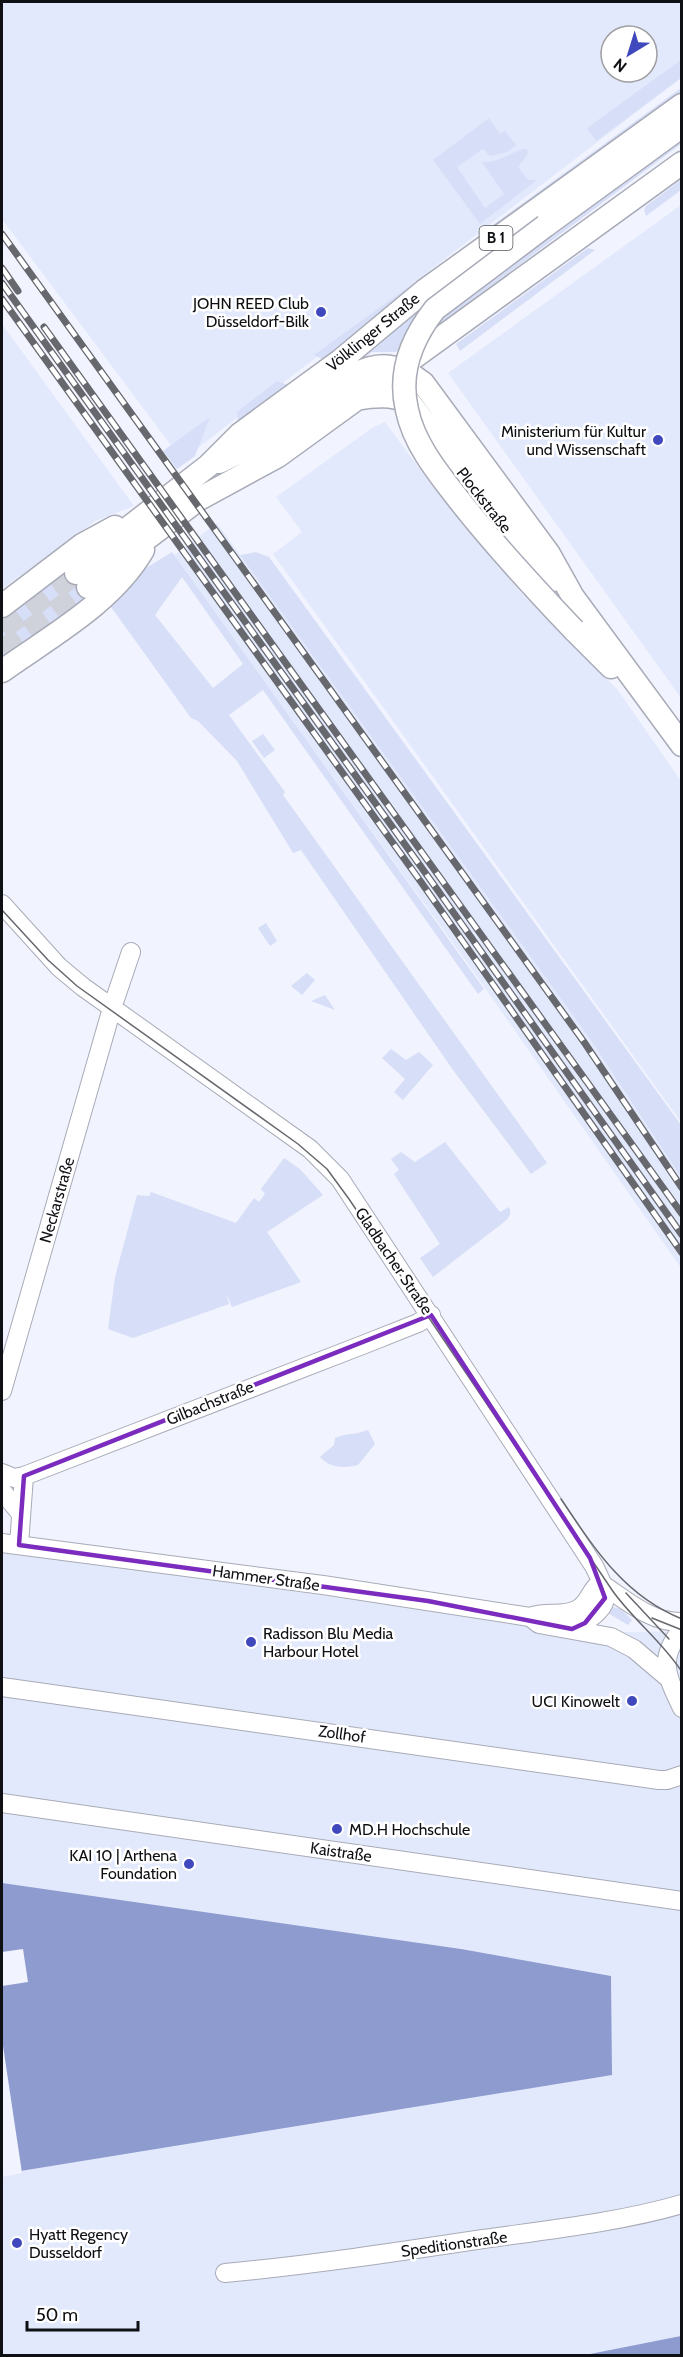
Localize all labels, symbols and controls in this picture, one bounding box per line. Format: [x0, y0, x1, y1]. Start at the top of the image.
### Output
north arrow [599, 24, 659, 84]
text: N [610, 54, 630, 76]
road number: B 1 [480, 226, 512, 250]
street label: Völklinger Straße [323, 289, 423, 375]
place label: JOHN REED Club Düsseldorf-Bilk [192, 294, 310, 331]
marker: JOHN REED Club Düsseldorf-Bilk [314, 305, 328, 319]
place label: Ministerium für Kultur und Wissenschaft [501, 422, 647, 459]
marker: Ministerium für Kultur und Wissenschaft [651, 433, 665, 447]
street label: Plockstraße [453, 463, 515, 537]
street label: Neckarstraße [36, 1155, 78, 1245]
street label: Gladbacher Straße [351, 1204, 437, 1318]
street label: Gilbachstraße [164, 1377, 256, 1429]
street label: Hammer Straße [211, 1561, 321, 1595]
place label: Radisson Blu Media Harbour Hotel [263, 1624, 394, 1661]
marker: Radisson Blu Media Harbour Hotel [244, 1635, 258, 1649]
place label: UCI Kinowelt [532, 1692, 621, 1711]
marker: UCI Kinowelt [625, 1694, 639, 1708]
street label: Zollhof [317, 1721, 367, 1747]
place label: MD.H Hochschule [349, 1820, 470, 1839]
marker: MD.H Hochschule [330, 1822, 344, 1836]
street label: Kaistraße [309, 1838, 373, 1866]
place label: KAI 10 | Arthena Foundation [69, 1846, 177, 1883]
marker: KAI 10 | Arthena Foundation [182, 1857, 196, 1871]
place label: Hyatt Regency Dusseldorf [29, 2225, 128, 2262]
street label: Speditionstraße [400, 2227, 508, 2261]
marker: Hyatt Regency Dusseldorf [10, 2236, 24, 2250]
scale bar [27, 2294, 138, 2332]
text: 50 m [36, 2304, 78, 2326]

